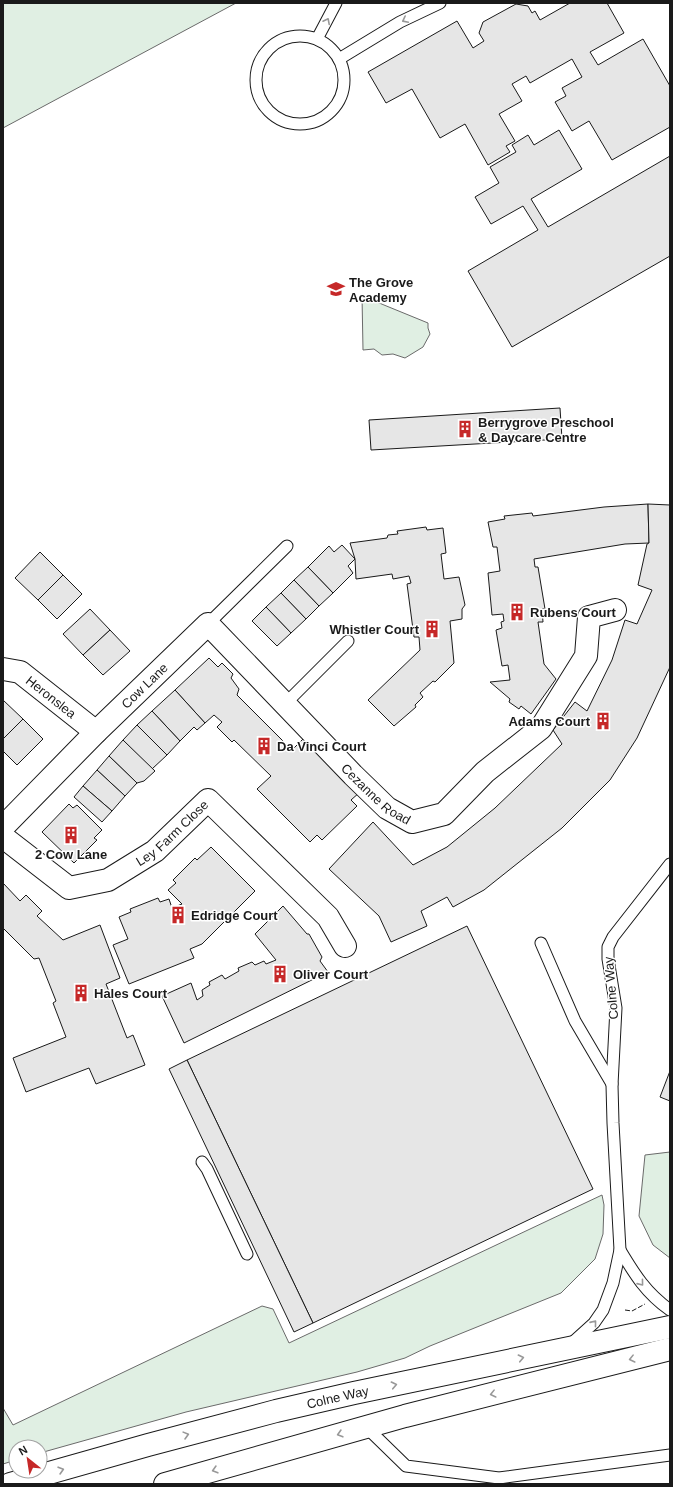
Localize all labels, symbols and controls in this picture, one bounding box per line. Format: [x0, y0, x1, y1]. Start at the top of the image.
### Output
one-way arrow [402, 15, 409, 22]
one-way arrow [322, 18, 329, 25]
place label: The Grove Academy [349, 275, 413, 305]
school or university icon: The Grove Academy [326, 279, 346, 299]
place label: Berrygrove Preschool & Daycare Centre [478, 415, 614, 445]
building icon: Berrygrove Preschool & Daycare Centre [455, 419, 475, 439]
building icon: Rubens Court [507, 602, 527, 622]
place label: Rubens Court [530, 605, 617, 620]
building icon: Whistler Court [422, 619, 442, 639]
place label: Whistler Court [329, 622, 420, 637]
street label: Cow Lane [118, 660, 171, 711]
street label: Heronslea [23, 672, 80, 721]
building icon: Adams Court [593, 711, 613, 731]
place label: Adams Court [508, 714, 591, 729]
building icon: Da Vinci Court [254, 736, 274, 756]
place label: Da Vinci Court [277, 739, 367, 754]
street label: Cezanne Road [338, 760, 413, 827]
street label: Ley Farm Close [133, 797, 211, 869]
building icon: 2 Cow Lane [61, 825, 81, 845]
place label: 2 Cow Lane [35, 847, 107, 862]
building icon: Edridge Court [168, 905, 188, 925]
place label: Edridge Court [191, 908, 278, 923]
street label: Colne Way [601, 955, 621, 1020]
building icon: Oliver Court [270, 964, 290, 984]
place label: Oliver Court [293, 967, 369, 982]
building icon: Hales Court [71, 983, 91, 1003]
place label: Hales Court [94, 986, 168, 1001]
one-way arrow [636, 1278, 643, 1286]
one-way arrow [589, 1320, 596, 1327]
one-way arrow [518, 1354, 524, 1362]
one-way arrow [629, 1354, 635, 1362]
one-way arrow [391, 1381, 397, 1389]
street label: Colne Way [305, 1383, 370, 1411]
one-way arrow [489, 1389, 496, 1398]
one-way arrow [337, 1430, 343, 1438]
one-way arrow [183, 1431, 189, 1439]
north arrow [8, 1439, 48, 1479]
text: N [17, 1443, 29, 1458]
one-way arrow [212, 1465, 219, 1474]
one-way arrow [57, 1466, 64, 1474]

